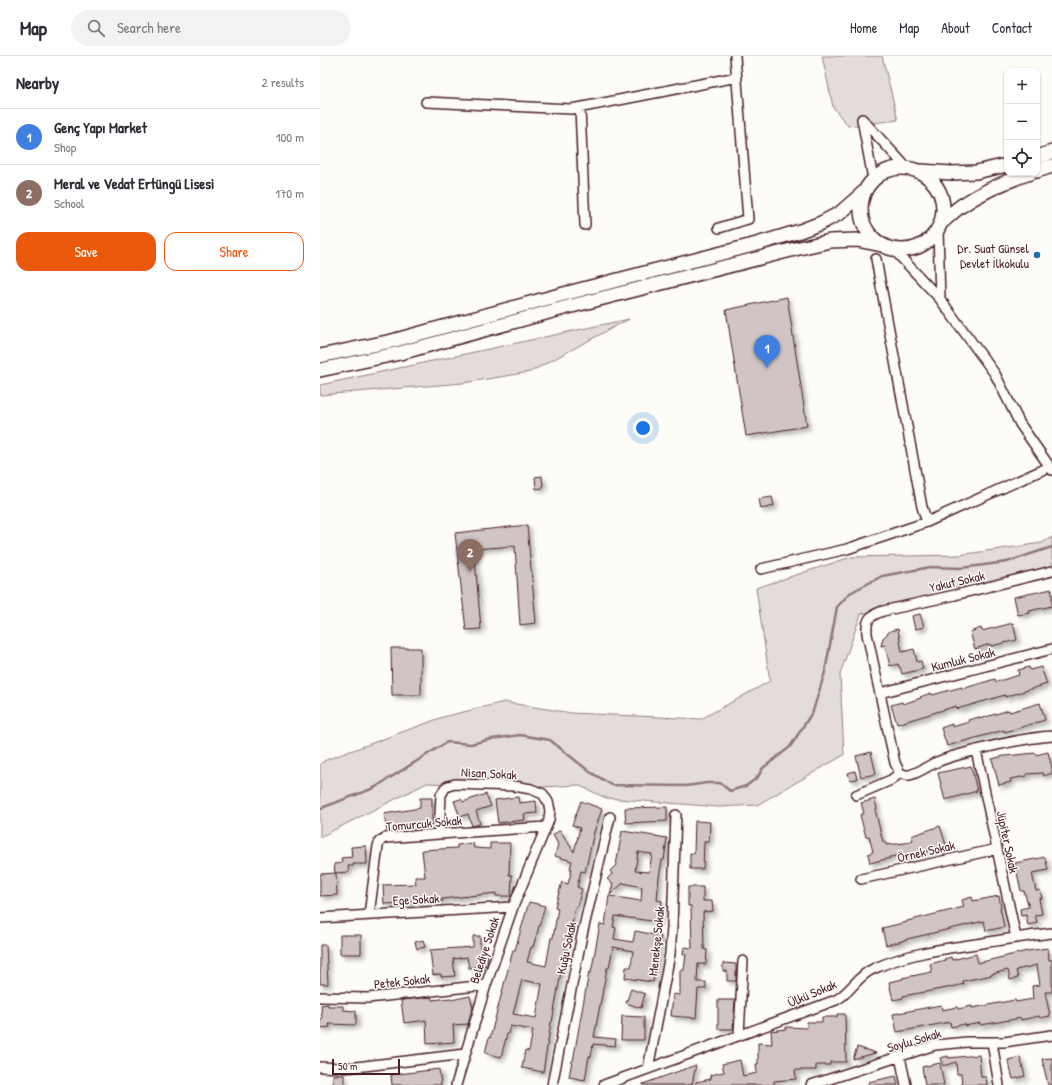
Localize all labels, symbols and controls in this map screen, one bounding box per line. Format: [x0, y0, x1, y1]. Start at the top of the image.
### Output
search box [71, 10, 351, 46]
text: Map [20, 15, 47, 41]
icon: search [85, 17, 107, 39]
text: Search here [117, 17, 181, 38]
text: Home [850, 18, 877, 37]
text: Map [899, 18, 919, 37]
text: About [941, 18, 970, 37]
text: Contact [992, 18, 1032, 37]
map controls [1004, 68, 1040, 176]
button: + [1004, 68, 1040, 104]
text: Nearby [16, 71, 59, 94]
text: 2 results [262, 73, 304, 91]
button: − [1004, 104, 1040, 140]
text: Genç Yapı Market [54, 117, 147, 138]
text: 1 [27, 128, 31, 146]
text: 100 m [276, 128, 304, 146]
text: Shop [54, 138, 76, 156]
button: locate [1004, 140, 1040, 176]
text: Meral ve Vedat Ertüngü Lisesi [54, 173, 214, 194]
text: 2 [26, 184, 32, 202]
text: 170 m [275, 184, 304, 202]
text: School [54, 194, 84, 212]
button: Save [16, 232, 156, 271]
button: Share [164, 232, 304, 271]
place label: Dr. Suat Günsel Devlet İlkokulu [957, 239, 1030, 272]
marker: Dr. Suat Günsel Devlet İlkokulu [1032, 250, 1042, 260]
pin: 1 [754, 335, 780, 368]
your location [633, 418, 653, 438]
pin: 2 [457, 539, 483, 572]
street label: Yakut Sokak [928, 566, 987, 596]
street label: Kumluk Sokak [929, 642, 997, 676]
street label: Nisan Sokak [461, 763, 518, 783]
street label: Jüpiter Sokak [993, 809, 1023, 875]
street label: Tomurcuk Sokak [385, 811, 463, 835]
street label: Örnek Sokak [895, 835, 957, 866]
street label: Ege Sokak [392, 889, 440, 909]
street label: Menekşe Sokak [643, 905, 669, 977]
street label: Belediye Sokak [465, 914, 503, 986]
street label: Kuğu Sokak [552, 920, 580, 976]
street label: Petek Sokak [373, 969, 432, 993]
street label: Ülkü Sokak [785, 974, 840, 1011]
street label: Soylu Sokak [885, 1024, 944, 1056]
scale bar [332, 1057, 400, 1076]
text: 50 m [338, 1059, 358, 1073]

